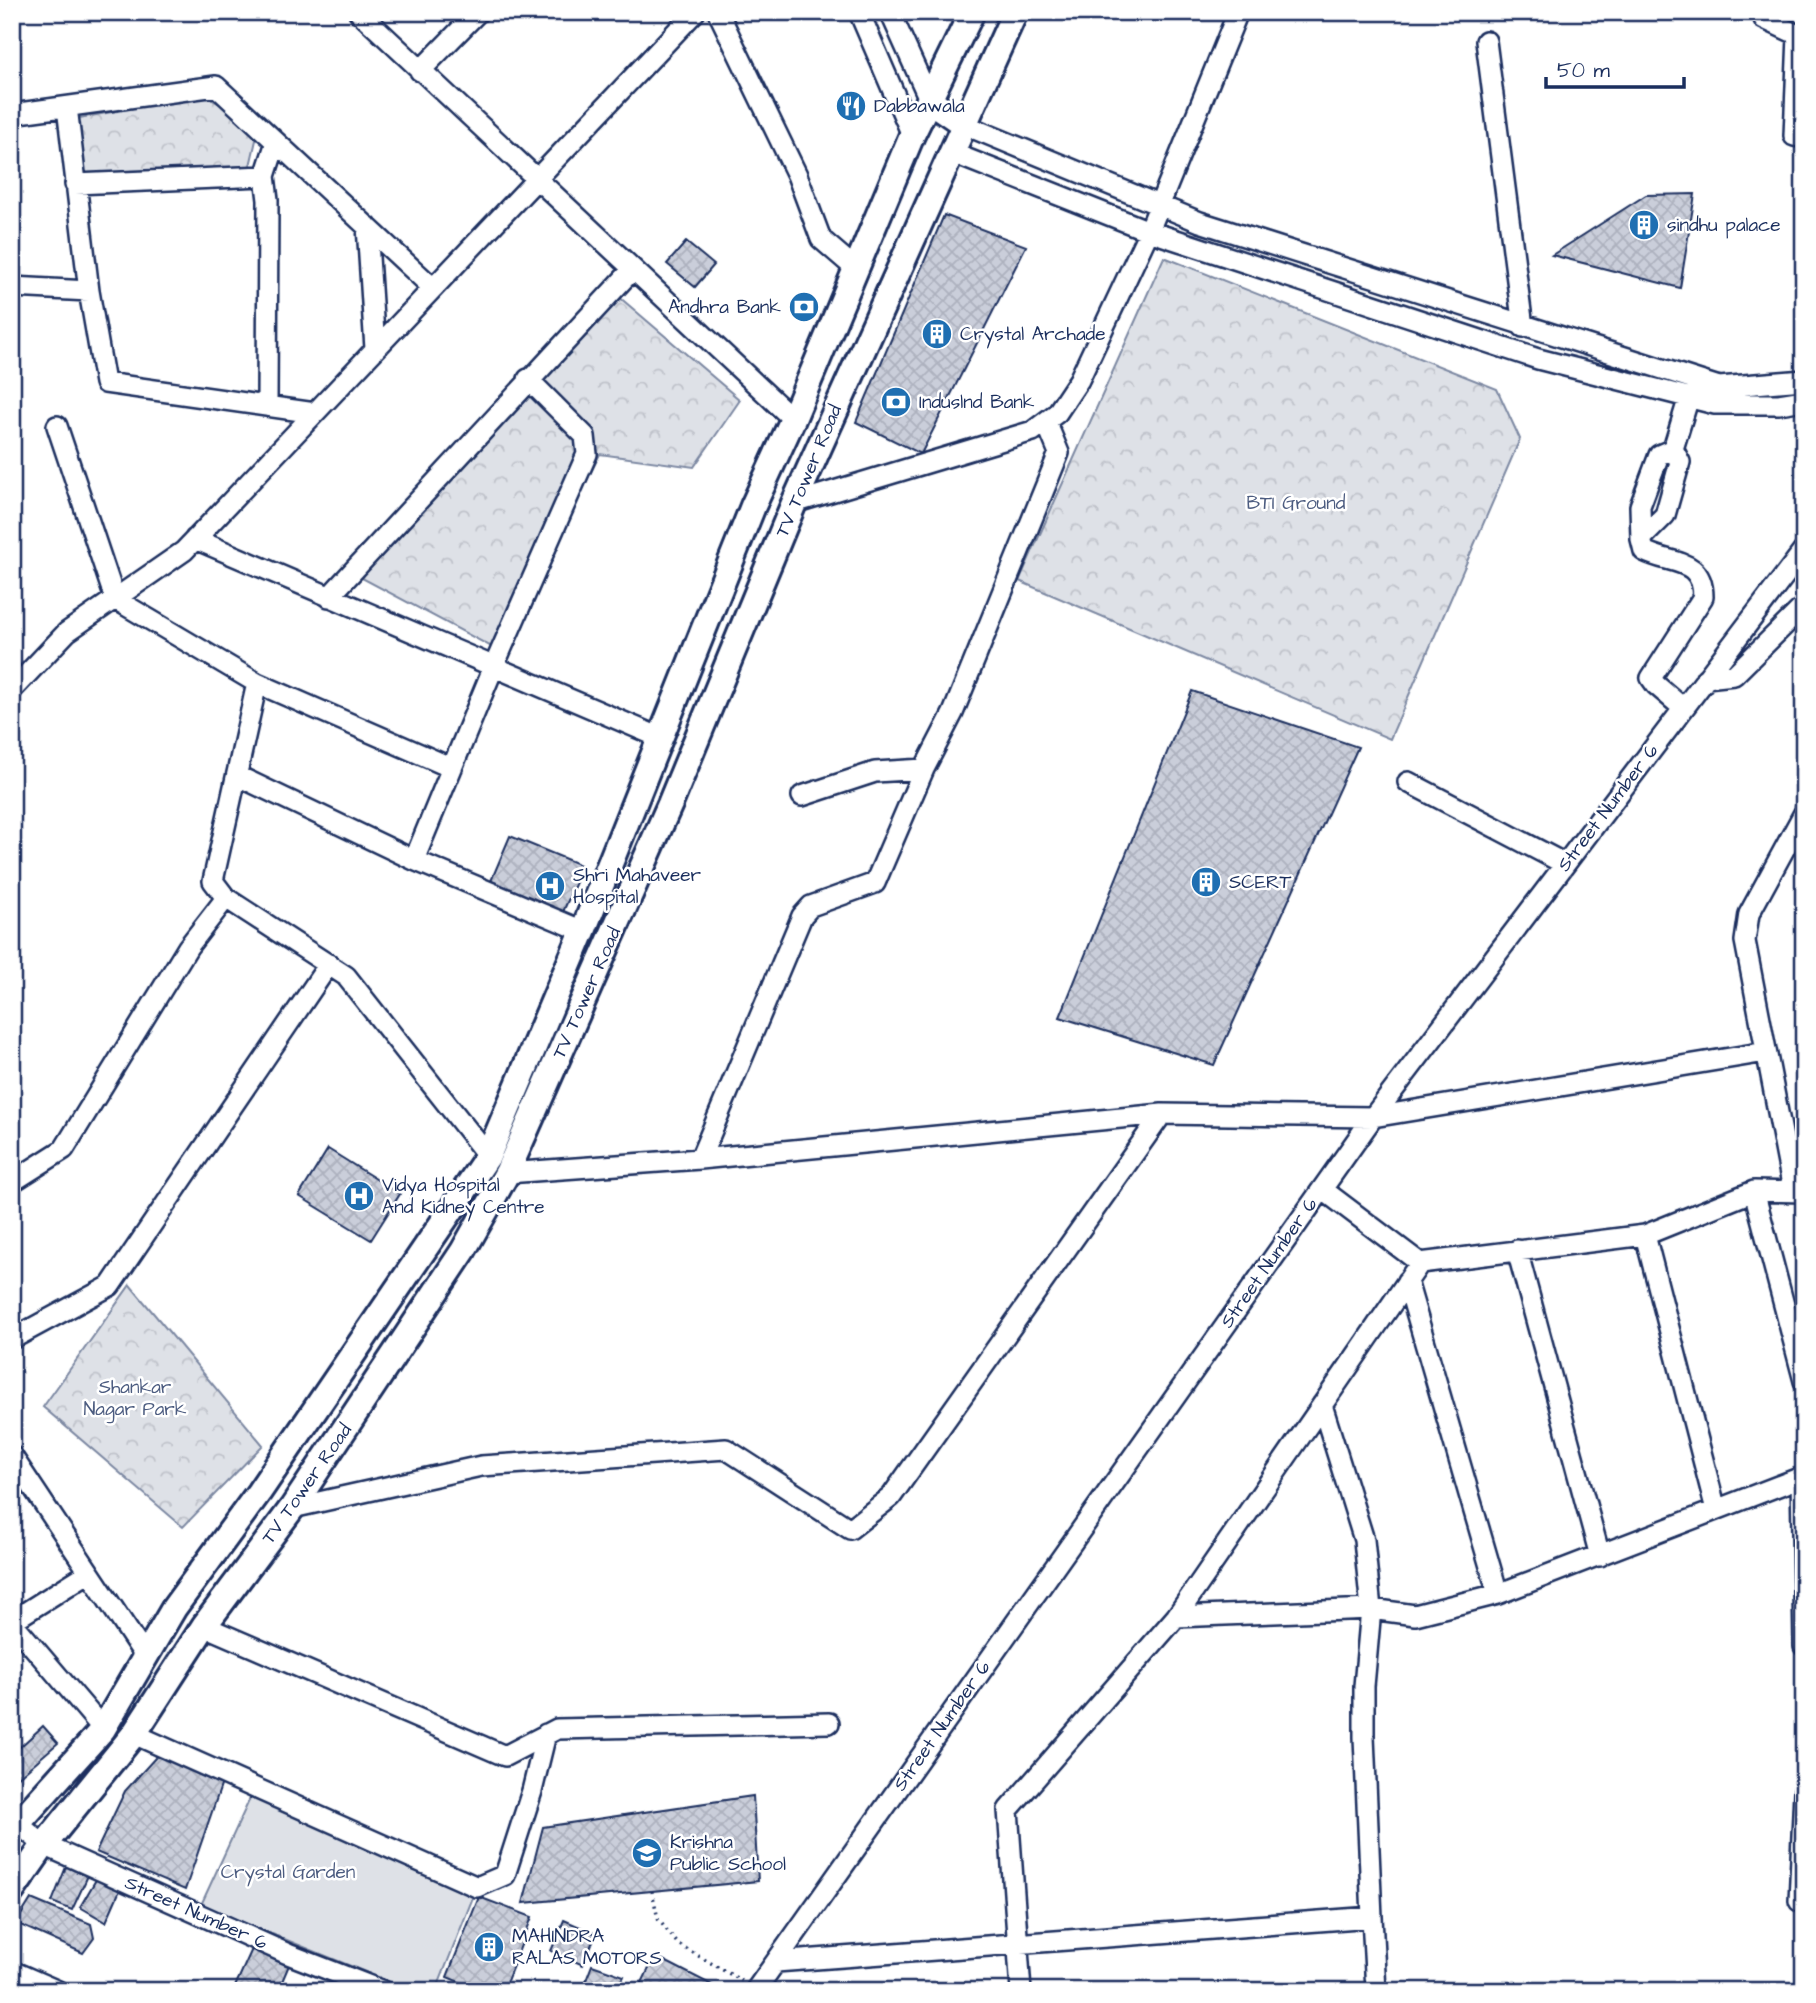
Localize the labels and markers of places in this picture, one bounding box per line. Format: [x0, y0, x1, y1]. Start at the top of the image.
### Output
restaurant icon: Dabbawala [834, 89, 868, 123]
place label: Dabbawala [874, 93, 965, 120]
building icon: sindhu palace [1627, 208, 1661, 242]
place label: sindhu palace [1667, 212, 1781, 239]
bank icon: Andhra Bank [787, 290, 821, 324]
place label: Andhra Bank [668, 294, 781, 321]
building icon: Crystal Archade [920, 317, 954, 351]
place label: Crystal Archade [960, 321, 1106, 349]
bank icon: Induslnd Bank [879, 385, 913, 419]
place label: Induslnd Bank [919, 389, 1035, 416]
place label: Shri Mahaveer Hospital [573, 862, 701, 911]
building icon: SCERT [1189, 865, 1223, 899]
hospital icon: Shri Mahaveer Hospital [533, 869, 567, 903]
place label: SCERT [1229, 869, 1291, 896]
place label: Vidya Hospital And Kidney Centre [382, 1172, 545, 1222]
hospital icon: Vidya Hospital And Kidney Centre [342, 1179, 376, 1213]
place label: Krishna Public School [670, 1829, 786, 1878]
school or university icon: Krishna Public School [630, 1836, 664, 1870]
place label: MAHINDRA RALAS MOTORS [512, 1923, 662, 1972]
building icon: MAHINDRA RALAS MOTORS [472, 1930, 506, 1964]

